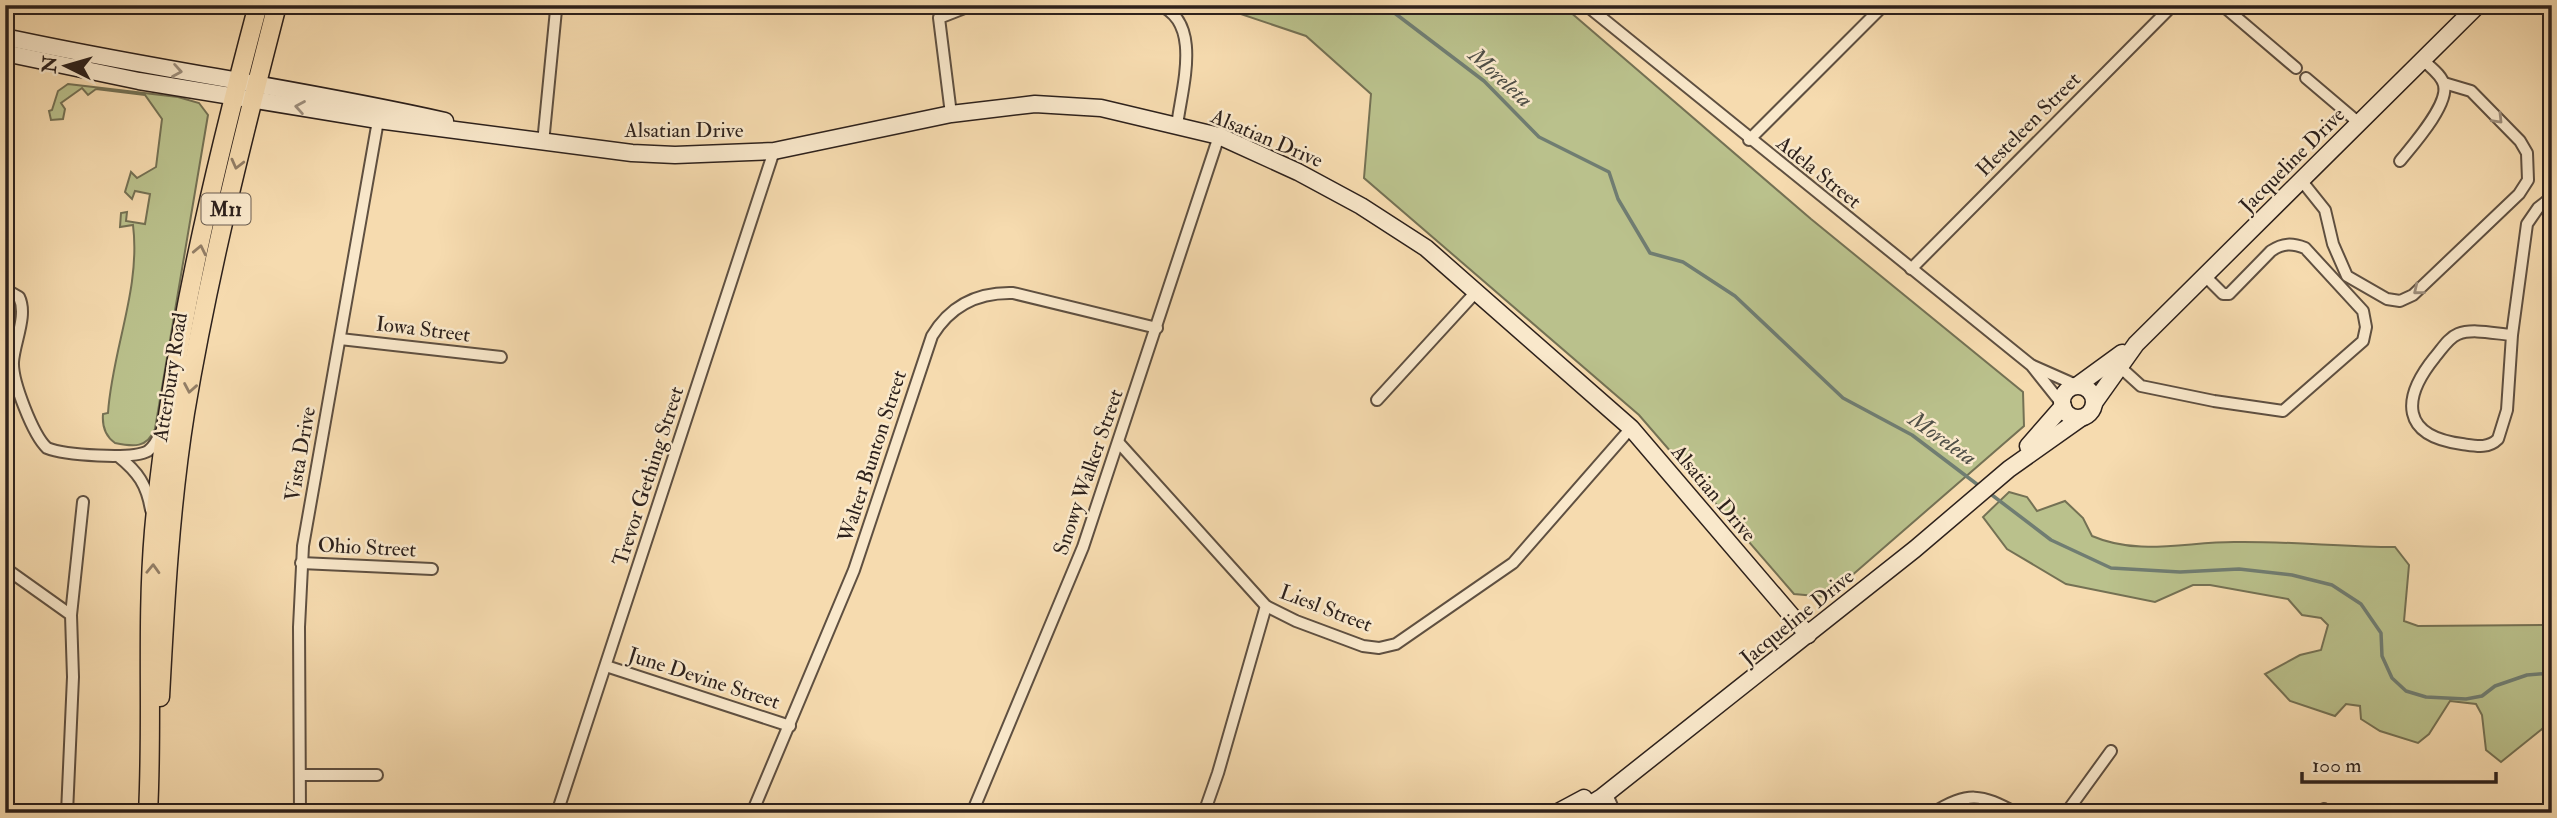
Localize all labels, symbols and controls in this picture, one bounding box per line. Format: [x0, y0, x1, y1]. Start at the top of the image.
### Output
north arrow [32, 32, 102, 102]
water label: Moreleta [1461, 40, 1539, 114]
text: N [37, 54, 63, 75]
one-way arrow [171, 63, 183, 78]
street label: Hesteleen Street [1970, 66, 2087, 182]
one-way arrow [294, 100, 306, 115]
street label: Alsatian Drive [1206, 102, 1327, 174]
street label: Jacqueline Drive [2233, 102, 2351, 220]
one-way arrow [2490, 111, 2503, 124]
street label: Alsatian Drive [624, 117, 744, 144]
street label: Adela Street [1770, 129, 1867, 215]
one-way arrow [231, 158, 245, 170]
road number: M11 [202, 194, 250, 224]
one-way arrow [192, 244, 206, 256]
one-way arrow [2413, 281, 2425, 294]
street label: Atterbury Road [147, 310, 194, 444]
street label: Iowa Street [374, 310, 472, 349]
street label: Walter Bunton Street [832, 367, 913, 547]
one-way arrow [183, 382, 198, 394]
street label: Trevor Gething Street [607, 383, 690, 569]
street label: Snowy Walker Street [1047, 385, 1130, 559]
water label: Moreleta [1901, 403, 1983, 472]
street label: Vista Drive [279, 405, 322, 503]
street label: Alsatian Drive [1664, 438, 1762, 548]
street label: Ohio Street [317, 531, 417, 564]
street label: Jacqueline Drive [1734, 563, 1860, 672]
one-way arrow [146, 564, 161, 575]
street label: Liesl Street [1276, 578, 1376, 639]
street label: June Devine Street [624, 641, 783, 716]
scale bar [2302, 741, 2496, 785]
text: 100 m [2312, 752, 2362, 779]

